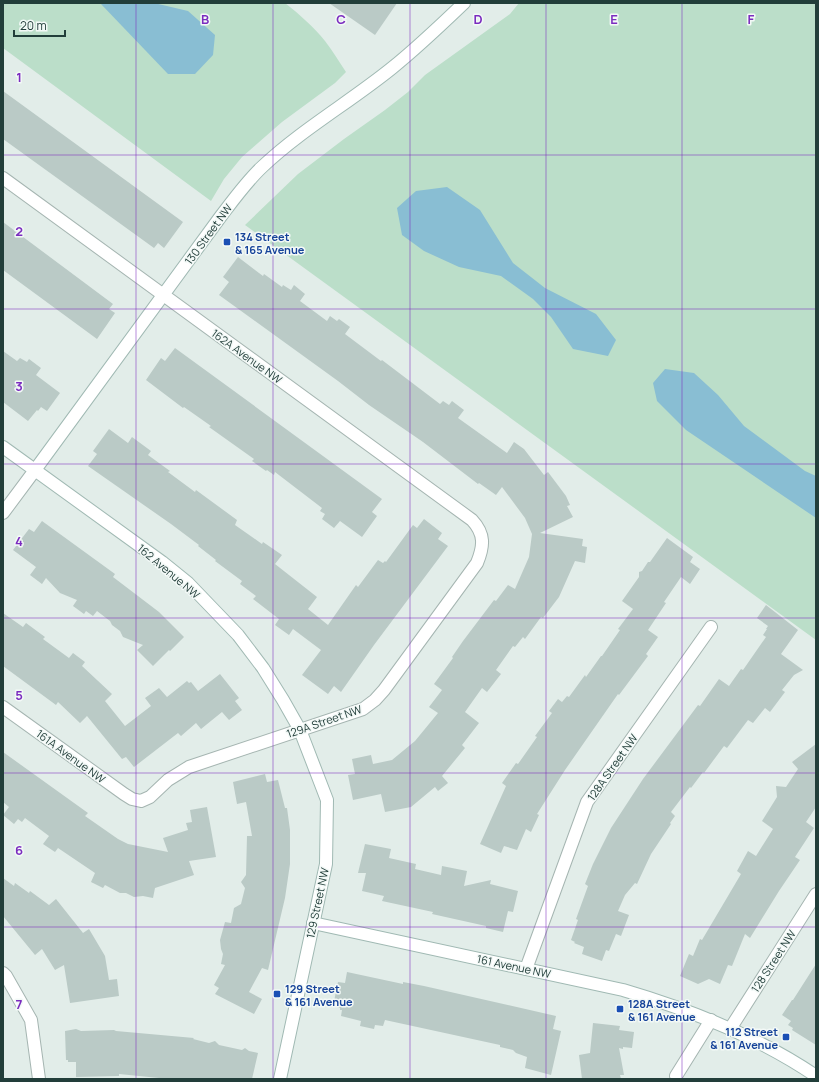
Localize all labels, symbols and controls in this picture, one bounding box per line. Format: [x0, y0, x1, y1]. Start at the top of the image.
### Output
text: B [201, 10, 209, 28]
text: C [336, 10, 346, 28]
text: D [473, 10, 483, 28]
text: E [610, 10, 618, 28]
text: F [748, 10, 755, 28]
scale bar [14, 12, 65, 38]
text: 20 m [20, 17, 47, 34]
text: 1 [16, 68, 22, 86]
street label: 130 Street NW [181, 200, 236, 267]
text: 2 [15, 222, 23, 240]
place label: 134 Street & 165 Avenue [235, 229, 305, 257]
marker: 134 Street & 165 Avenue [222, 237, 232, 247]
street label: 162A Avenue NW [209, 325, 286, 387]
text: 3 [15, 377, 23, 395]
text: 4 [15, 532, 23, 550]
street label: 162 Avenue NW [135, 540, 204, 602]
text: 5 [15, 686, 23, 704]
street label: 129A Street NW [284, 701, 364, 741]
street label: 161A Avenue NW [33, 726, 109, 787]
street label: 128A Street NW [583, 730, 641, 803]
text: 6 [15, 841, 23, 859]
street label: 129 Street NW [302, 866, 332, 940]
street label: 128 Street NW [747, 926, 799, 995]
street label: 161 Avenue NW [476, 951, 553, 981]
place label: 129 Street & 161 Avenue [285, 981, 353, 1009]
marker: 129 Street & 161 Avenue [272, 989, 282, 999]
text: 7 [16, 995, 23, 1013]
place label: 128A Street & 161 Avenue [628, 996, 696, 1024]
marker: 128A Street & 161 Avenue [615, 1004, 625, 1014]
place label: 112 Street & 161 Avenue [710, 1024, 778, 1052]
marker: 112 Street & 161 Avenue [781, 1032, 791, 1042]

